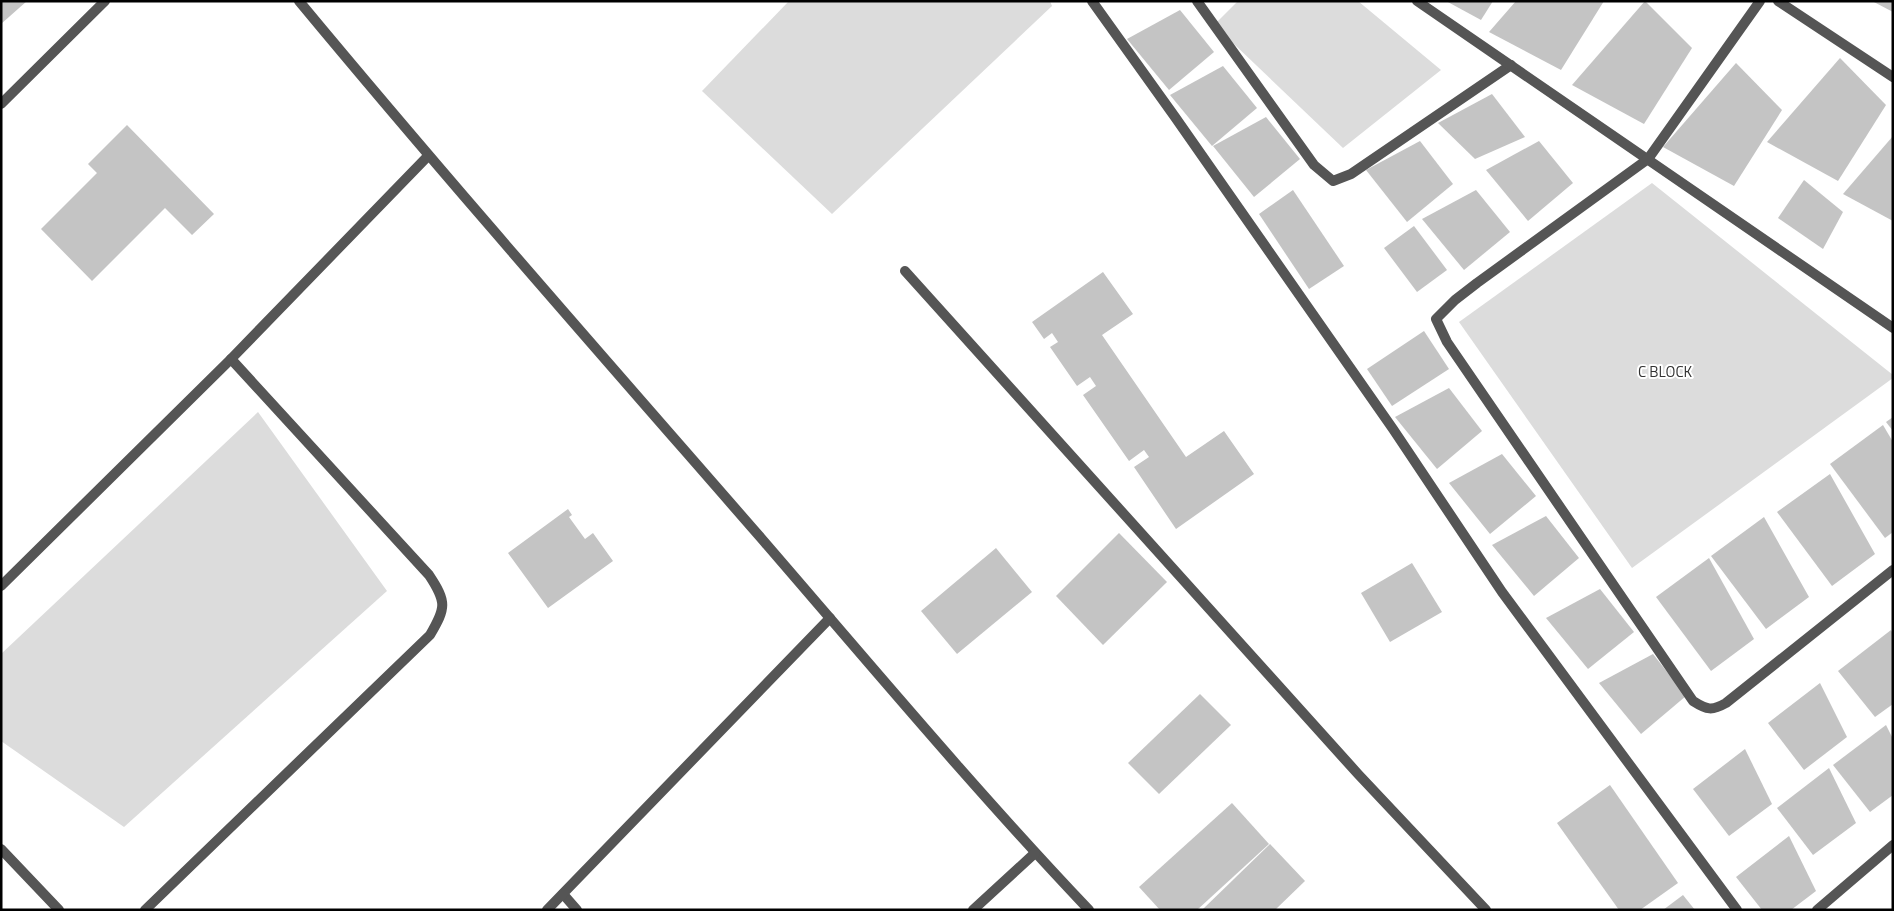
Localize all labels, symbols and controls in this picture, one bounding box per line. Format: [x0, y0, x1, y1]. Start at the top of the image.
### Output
park label: C BLOCK [1638, 360, 1693, 383]

